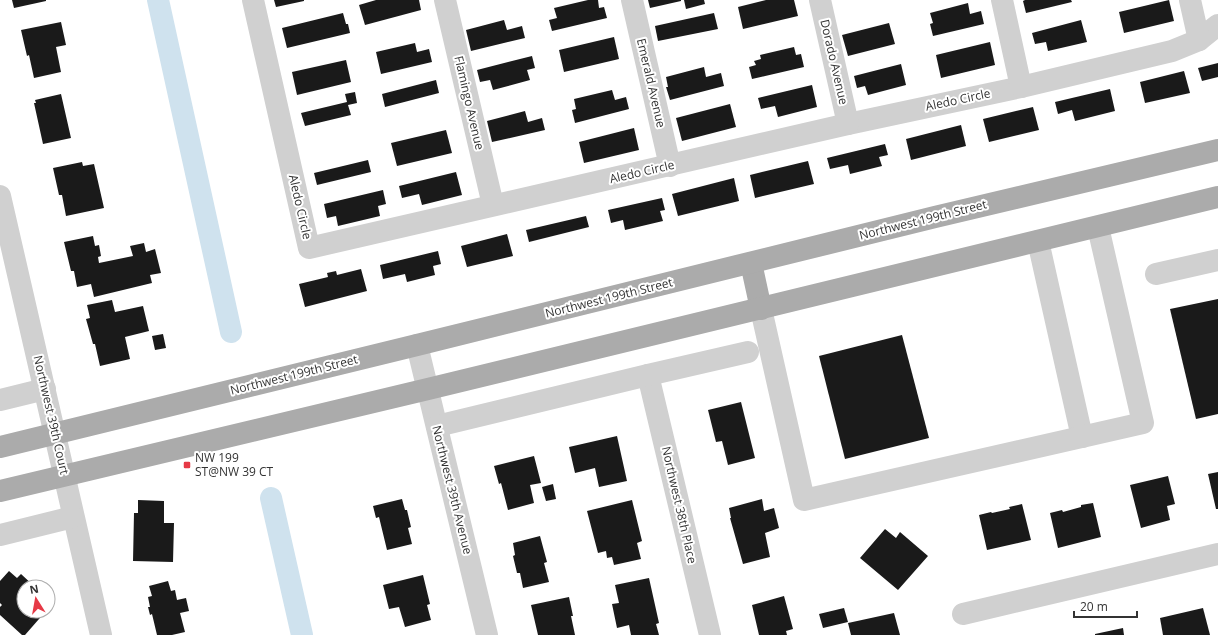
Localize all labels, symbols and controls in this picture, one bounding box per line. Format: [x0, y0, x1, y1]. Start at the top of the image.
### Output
street label: Dorado Avenue [816, 18, 853, 106]
street label: Emerald Avenue [633, 36, 670, 130]
street label: Flamingo Avenue [450, 54, 489, 152]
street label: Aledo Circle [924, 84, 992, 115]
street label: Aledo Circle [608, 156, 676, 187]
street label: Aledo Circle [285, 173, 316, 241]
street label: Northwest 199th Street [857, 195, 988, 244]
street label: Northwest 199th Street [543, 273, 674, 322]
street label: Northwest 199th Street [228, 350, 359, 399]
street label: Northwest 39th Court [30, 354, 73, 476]
street label: Northwest 39th Avenue [428, 424, 477, 556]
street label: Northwest 38th Place [658, 445, 701, 565]
place label: NW 199 ST@NW 39 CT [195, 449, 274, 480]
marker: NW 199 ST@NW 39 CT [182, 460, 192, 470]
north arrow [16, 579, 56, 619]
text: N [28, 580, 40, 597]
scale bar [1074, 593, 1137, 619]
text: 20 m [1080, 598, 1108, 615]

